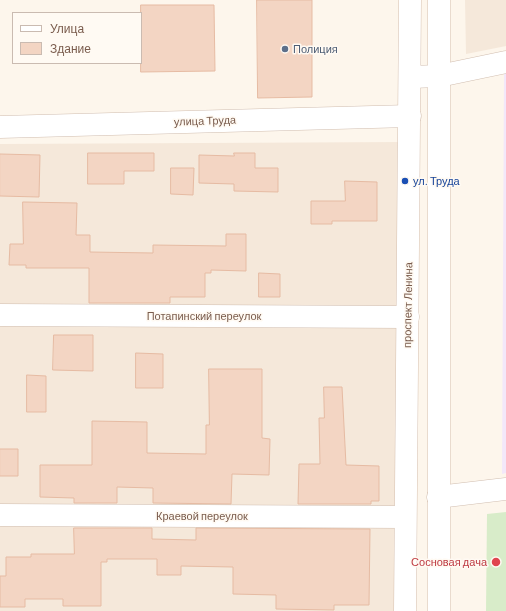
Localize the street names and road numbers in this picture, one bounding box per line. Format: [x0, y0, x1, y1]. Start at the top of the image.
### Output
street label: улица Труда [174, 113, 236, 129]
street label: проспект Ленина [401, 262, 415, 348]
street label: Потапинский переулок [147, 309, 261, 323]
street label: Краевой переулок [156, 509, 248, 523]

